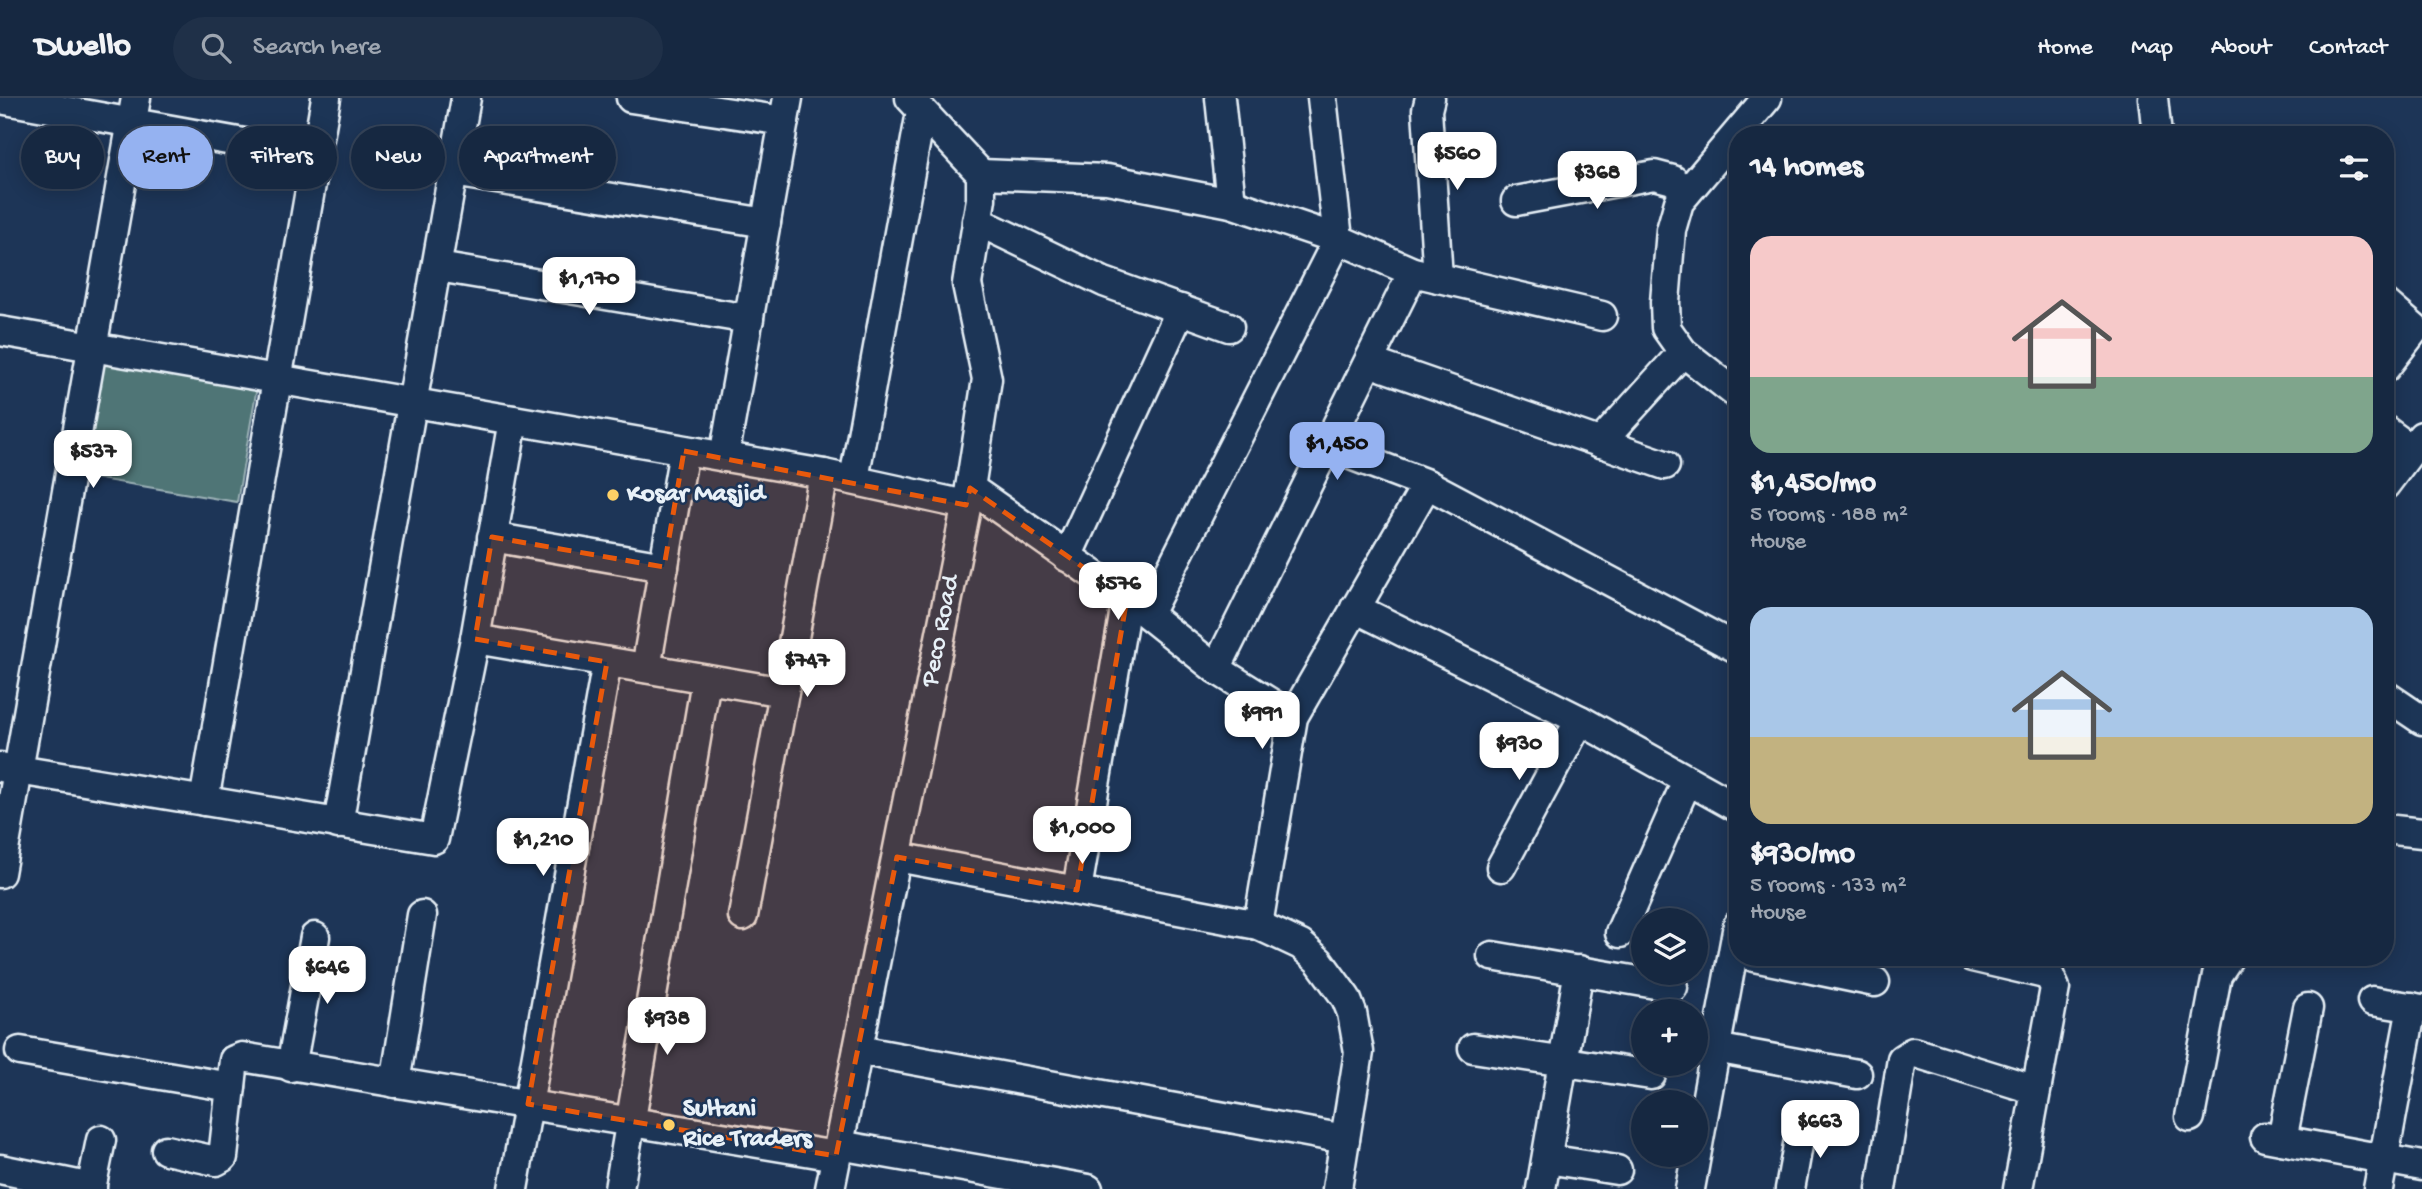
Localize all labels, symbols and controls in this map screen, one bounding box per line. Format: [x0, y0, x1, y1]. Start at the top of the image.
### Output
search box [173, 17, 663, 80]
text: Dwello [35, 29, 131, 67]
icon: search [197, 29, 235, 67]
text: Search here [253, 33, 381, 64]
text: Home [2037, 34, 2093, 63]
text: Map [2131, 34, 2173, 63]
text: About [2211, 34, 2271, 63]
text: Contact [2309, 34, 2387, 63]
chip: Buy [21, 126, 104, 189]
chip: Rent [118, 126, 213, 189]
chip: Filters [227, 126, 337, 189]
chip: New [351, 126, 445, 189]
chip: Apartment [459, 126, 616, 189]
pin: $560 [1416, 132, 1498, 192]
text: $560 [1433, 141, 1481, 168]
icon: filters [2335, 149, 2373, 187]
text: 14 homes [1750, 151, 1863, 186]
pin: $368 [1556, 152, 1638, 211]
text: $368 [1574, 160, 1620, 187]
pin: $1,170 [532, 258, 646, 317]
text: $1,170 [558, 266, 620, 293]
icon: home [1999, 281, 2125, 407]
pin: $1,450 [1280, 422, 1394, 482]
pin: $537 [52, 430, 134, 490]
text: $1,450 [1306, 431, 1368, 458]
text: $537 [70, 439, 116, 466]
text: $1,450/mo [1750, 467, 1876, 502]
place label: Kosar Masjid [626, 480, 767, 511]
marker: Kosar Masjid [605, 487, 621, 503]
text: 5 rooms · 188 m² [1750, 502, 1908, 529]
text: House [1750, 529, 1806, 556]
pin: $576 [1077, 562, 1159, 622]
street label: Peco Road [915, 571, 968, 690]
text: $576 [1095, 571, 1141, 598]
pin: $747 [766, 640, 848, 699]
text: $747 [784, 648, 830, 675]
icon: home [1999, 652, 2125, 778]
pin: $991 [1221, 692, 1303, 751]
text: $991 [1241, 700, 1283, 727]
pin: $930 [1478, 722, 1560, 782]
text: $930 [1496, 731, 1542, 758]
pin: $1,000 [1025, 806, 1139, 866]
text: $1,000 [1049, 815, 1115, 842]
pin: $1,210 [486, 818, 600, 878]
text: $1,210 [513, 827, 573, 854]
text: $930/mo [1750, 838, 1855, 873]
text: 5 rooms · 133 m² [1750, 873, 1907, 900]
text: House [1750, 900, 1806, 927]
map controls [1631, 908, 1708, 1167]
button: layers [1631, 908, 1708, 985]
pin: $646 [286, 946, 368, 1006]
text: $646 [305, 955, 349, 982]
pin: $938 [626, 998, 708, 1057]
button: + [1631, 999, 1708, 1076]
text: $938 [644, 1006, 690, 1033]
button: − [1631, 1090, 1708, 1167]
place label: Sultani Rice Traders [682, 1095, 813, 1156]
pin: $663 [1779, 1100, 1861, 1160]
text: $663 [1797, 1109, 1843, 1136]
marker: Sultani Rice Traders [661, 1117, 677, 1133]

